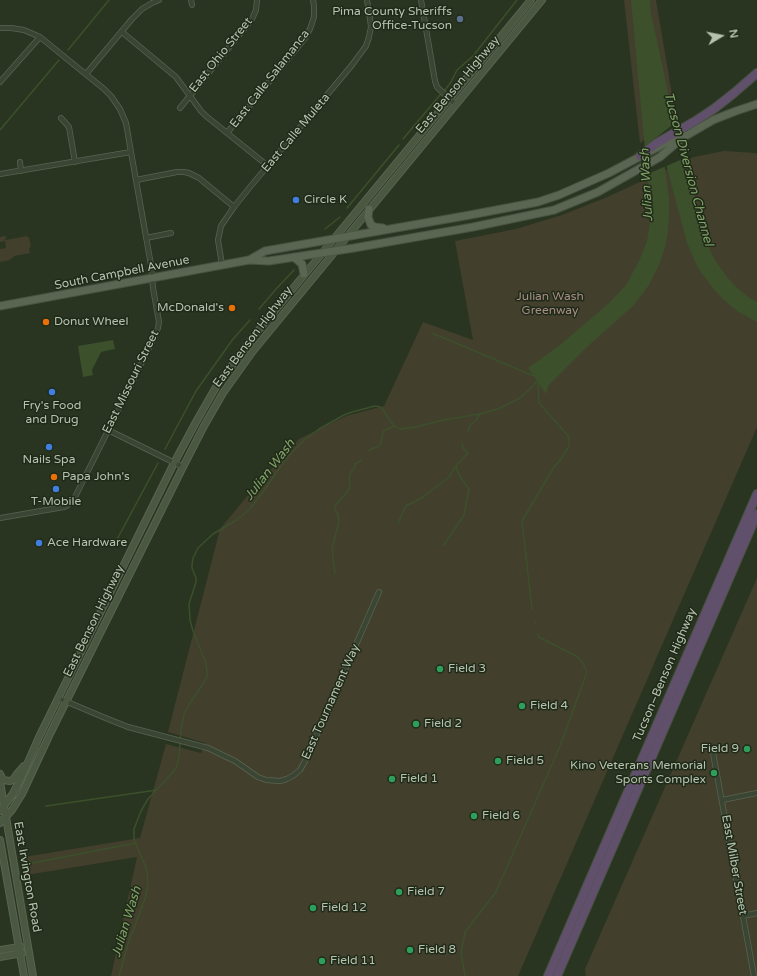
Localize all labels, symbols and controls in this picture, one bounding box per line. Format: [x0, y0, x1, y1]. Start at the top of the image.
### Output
place label: Pima County Sheriffs Office-Tucson [332, 5, 452, 33]
marker: Pima County Sheriffs Office-Tucson [455, 14, 465, 24]
street label: East Ohio Street [186, 15, 256, 95]
north arrow [701, 16, 741, 56]
street label: East Calle Salamanca [227, 27, 313, 131]
text: N [726, 28, 740, 39]
street label: East Benson Highway [413, 33, 503, 137]
water label: Tucson Diversion Channel [660, 90, 716, 248]
street label: East Calle Muleta [259, 91, 333, 175]
water label: Julian Wash [637, 148, 657, 222]
place label: Circle K [304, 193, 347, 207]
marker: Circle K [291, 195, 301, 205]
street label: South Campbell Avenue [53, 253, 191, 293]
street label: East Benson Highway [210, 284, 296, 390]
park label: Julian Wash Greenway [516, 290, 584, 318]
place label: McDonald's [157, 301, 224, 315]
marker: McDonald's [227, 303, 237, 313]
place label: Donut Wheel [54, 315, 128, 329]
marker: Donut Wheel [41, 317, 51, 327]
street label: East Missouri Street [100, 328, 162, 436]
marker: Fry's Food and Drug [47, 387, 57, 397]
place label: Fry's Food and Drug [23, 399, 81, 427]
water label: Julian Wash [241, 436, 299, 504]
marker: Nails Spa [44, 442, 54, 452]
place label: Nails Spa [23, 453, 75, 467]
place label: Papa John's [62, 470, 130, 484]
marker: Papa John's [49, 472, 59, 482]
marker: T-Mobile [51, 484, 61, 494]
place label: T-Mobile [31, 495, 81, 509]
place label: Ace Hardware [47, 536, 127, 550]
marker: Ace Hardware [34, 538, 44, 548]
street label: East Benson Highway [61, 563, 127, 679]
street label: Tucson–Benson Highway [630, 606, 700, 744]
street label: East Tournament Way [299, 642, 363, 762]
place label: Field 3 [448, 662, 486, 676]
marker: Field 3 [435, 664, 445, 674]
place label: Field 4 [530, 699, 568, 713]
marker: Field 4 [517, 701, 527, 711]
place label: Field 2 [424, 717, 462, 731]
marker: Field 2 [411, 719, 421, 729]
place label: Field 9 [701, 742, 739, 756]
marker: Field 9 [742, 744, 752, 754]
place label: Field 5 [506, 754, 544, 768]
marker: Field 5 [493, 756, 503, 766]
place label: Kino Veterans Memorial Sports Complex [570, 759, 706, 787]
marker: Kino Veterans Memorial Sports Complex [709, 768, 719, 778]
place label: Field 1 [400, 772, 438, 786]
marker: Field 1 [387, 774, 397, 784]
place label: Field 6 [482, 809, 520, 823]
marker: Field 6 [469, 811, 479, 821]
street label: East Milber Street [718, 814, 750, 916]
street label: East Irvington Road [10, 820, 44, 934]
water label: Julian Wash [109, 885, 145, 959]
place label: Field 7 [407, 885, 445, 899]
marker: Field 7 [394, 887, 404, 897]
place label: Field 12 [321, 901, 367, 915]
marker: Field 12 [308, 903, 318, 913]
place label: Field 8 [418, 943, 456, 957]
marker: Field 8 [405, 945, 415, 955]
place label: Field 11 [330, 954, 376, 968]
marker: Field 11 [317, 956, 327, 966]

